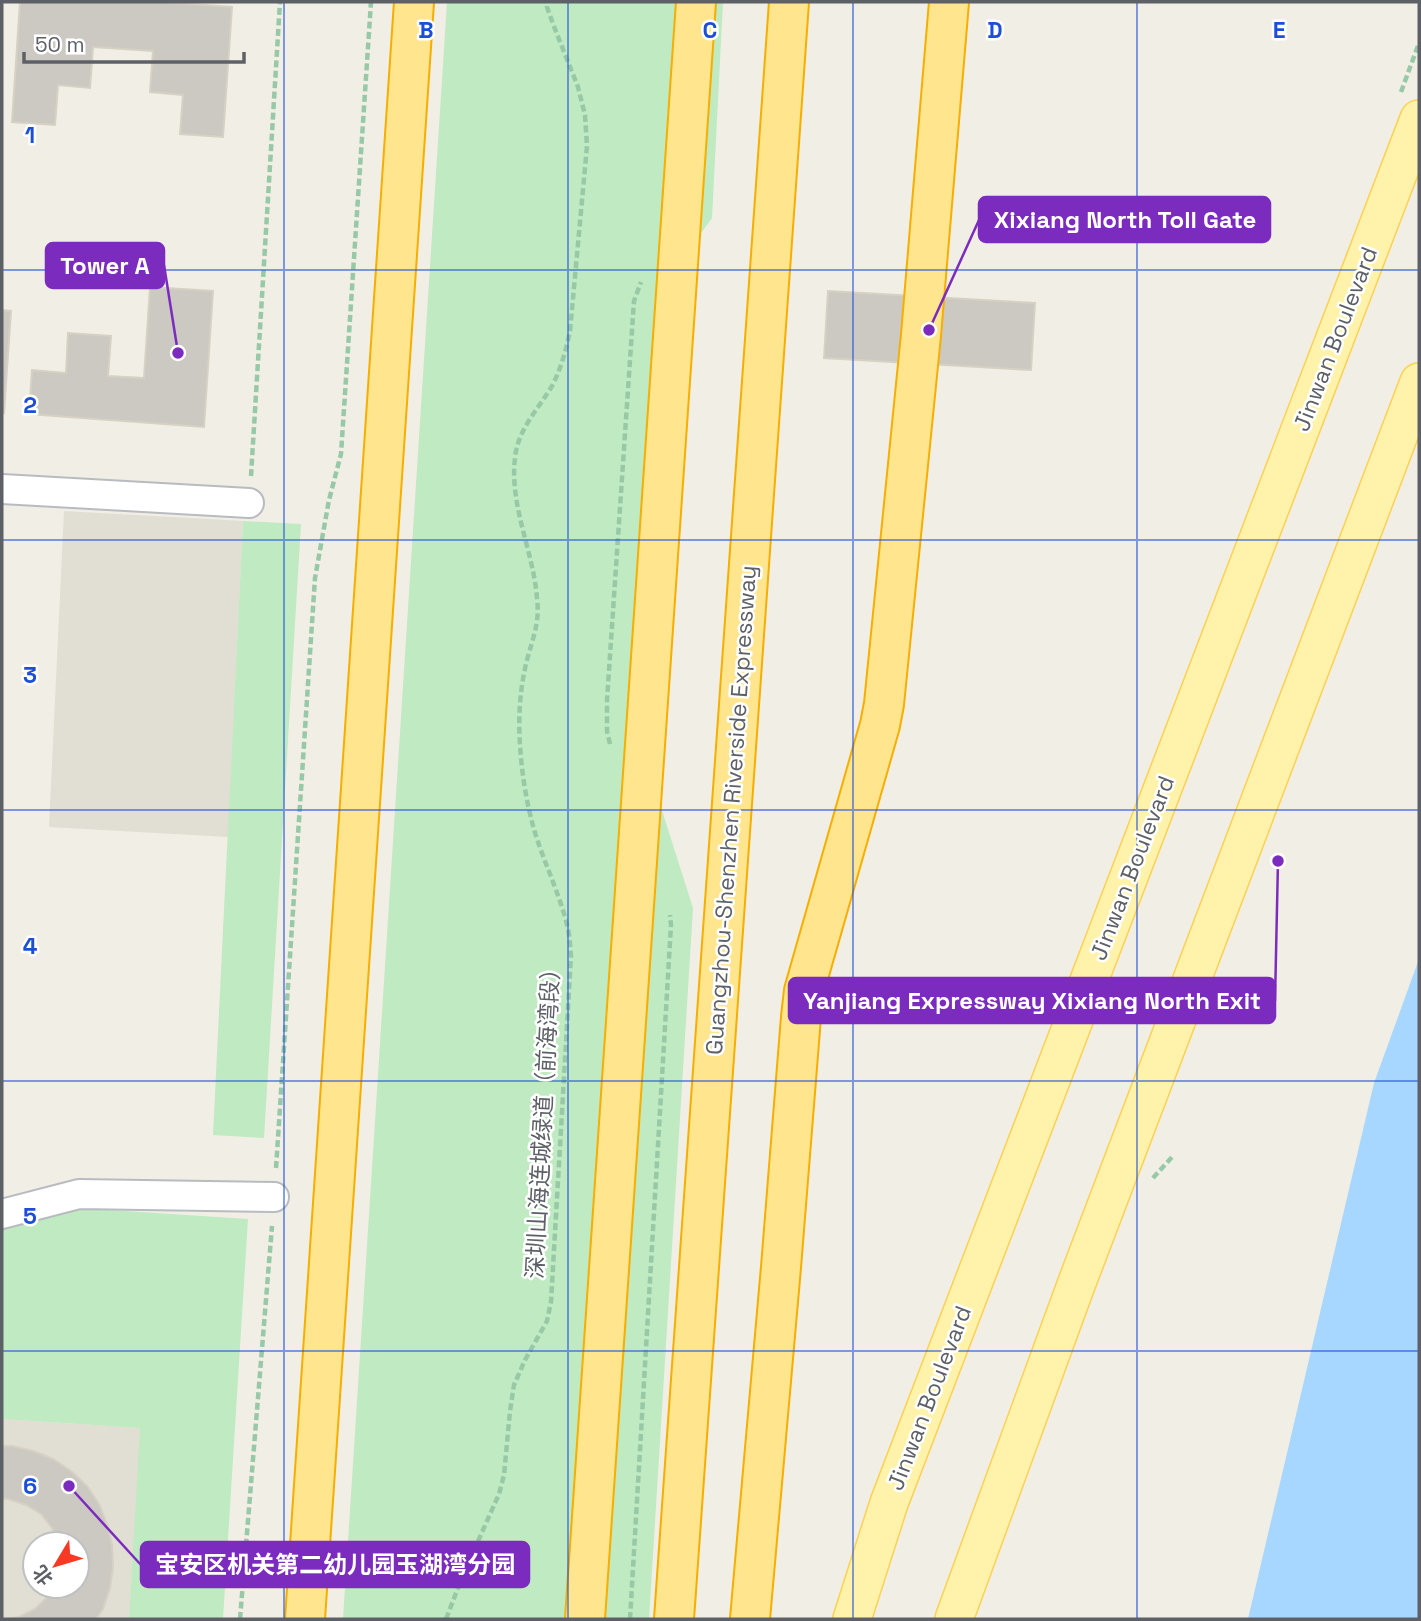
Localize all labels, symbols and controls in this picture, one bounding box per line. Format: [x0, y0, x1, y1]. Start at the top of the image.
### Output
text: B [418, 15, 434, 45]
text: C [703, 15, 717, 45]
text: D [987, 15, 1003, 45]
text: E [1273, 15, 1285, 45]
scale bar [24, 21, 245, 65]
text: 50 m [35, 31, 85, 58]
text: 1 [25, 120, 35, 150]
callout: Xixiang North Toll Gate [979, 197, 1270, 242]
text: Xixiang North Toll Gate [994, 204, 1256, 235]
street label: Jinwan Boulevard [1286, 242, 1384, 436]
callout: Tower A [46, 243, 164, 288]
text: Tower A [60, 250, 150, 281]
text: 2 [23, 390, 37, 420]
street label: Guangzhou-Shenzhen Riverside Expressway [699, 564, 763, 1056]
text: 3 [23, 660, 37, 690]
street label: Jinwan Boulevard [1083, 771, 1181, 965]
text: 4 [23, 931, 38, 961]
street label: 深圳山海连城绿道（前海湾段） [520, 956, 566, 1280]
callout: Yanjiang Expressway Xixiang North Exit [789, 978, 1275, 1023]
text: Yanjiang Expressway Xixiang North Exit [803, 985, 1261, 1016]
text: 5 [23, 1201, 37, 1231]
street label: Jinwan Boulevard [880, 1301, 978, 1495]
text: 6 [23, 1471, 37, 1501]
north arrow [21, 1530, 91, 1600]
callout: 宝安区机关第二幼儿园玉湖湾分园 [141, 1542, 529, 1587]
text: 宝安区机关第二幼儿园玉湖湾分园 [155, 1549, 515, 1580]
text: 北 [27, 1560, 59, 1590]

